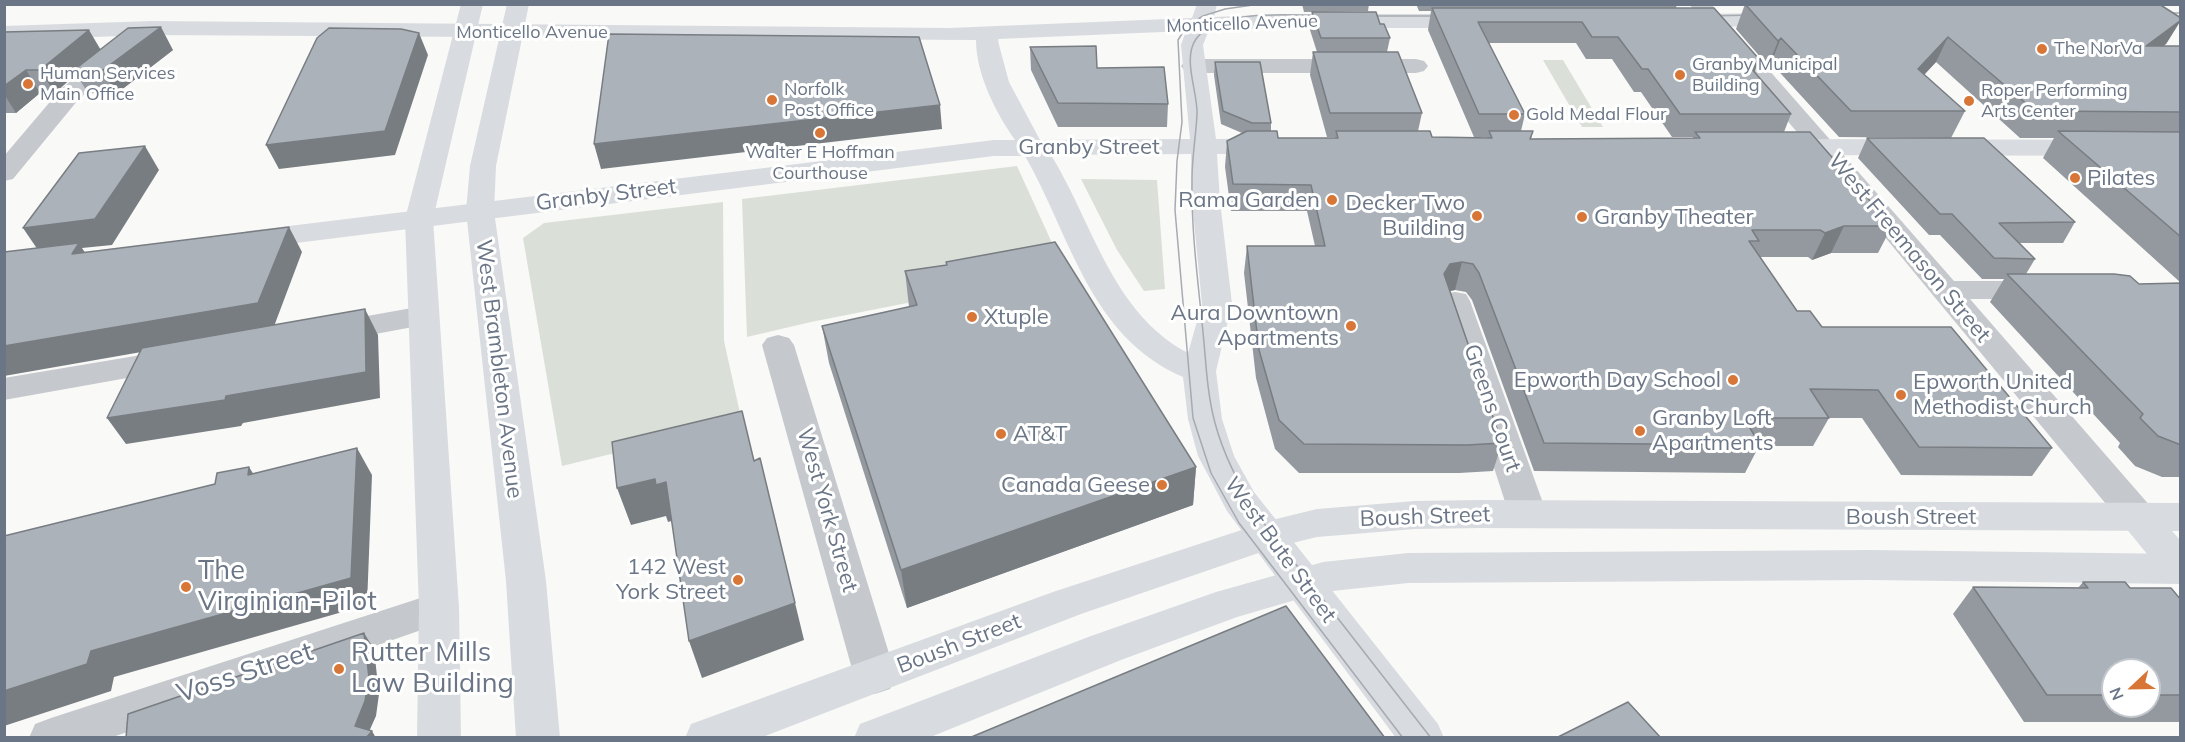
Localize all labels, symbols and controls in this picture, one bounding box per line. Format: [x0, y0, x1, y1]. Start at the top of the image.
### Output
street label: Monticello Avenue [1166, 11, 1318, 37]
street label: Monticello Avenue [456, 22, 608, 44]
place label: The NorVa [2054, 38, 2142, 60]
marker: The NorVa [2035, 42, 2049, 56]
place label: Granby Municipal Building [1692, 54, 1838, 97]
place label: Human Services Main Office [40, 63, 175, 106]
marker: Granby Municipal Building [1673, 68, 1687, 82]
marker: Human Services Main Office [21, 77, 35, 91]
place label: Norfolk Post Office [784, 79, 874, 122]
place label: Roper Performing Arts Center [1981, 80, 2128, 122]
marker: Norfolk Post Office [765, 93, 779, 107]
marker: Roper Performing Arts Center [1962, 94, 1976, 108]
place label: Gold Medal Flour [1526, 104, 1667, 126]
marker: Gold Medal Flour [1507, 108, 1521, 122]
marker: Walter E Hoffman Courthouse [813, 126, 827, 140]
street label: Granby Street [1018, 134, 1160, 160]
place label: Walter E Hoffman Courthouse [745, 142, 895, 184]
street label: West Freemason Street [1822, 148, 1996, 348]
place label: Pilates [2087, 165, 2155, 191]
marker: Pilates [2068, 171, 2082, 185]
street label: Granby Street [534, 173, 678, 217]
place label: Rama Garden [1178, 187, 1320, 213]
place label: Decker Two Building [1346, 190, 1465, 242]
marker: Rama Garden [1325, 193, 1339, 207]
place label: Granby Theater [1594, 204, 1753, 230]
marker: Decker Two Building [1470, 209, 1484, 223]
marker: Granby Theater [1575, 210, 1589, 224]
street label: West Brambleton Avenue [470, 238, 528, 500]
place label: Aura Downtown Apartments [1170, 300, 1339, 352]
place label: Xtuple [984, 304, 1049, 330]
marker: Xtuple [965, 310, 979, 324]
marker: Aura Downtown Apartments [1344, 319, 1358, 333]
street label: Greens Court [1458, 341, 1526, 475]
place label: Epworth Day School [1514, 367, 1721, 393]
place label: Epworth United Methodist Church [1913, 369, 2092, 420]
marker: Epworth Day School [1726, 373, 1740, 387]
marker: Epworth United Methodist Church [1894, 388, 1908, 402]
place label: Granby Loft Apartments [1652, 405, 1774, 457]
place label: AT&T [1013, 421, 1068, 447]
marker: Granby Loft Apartments [1633, 424, 1647, 438]
street label: West York Street [791, 425, 863, 595]
marker: AT&T [994, 427, 1008, 441]
place label: Canada Geese [1001, 472, 1150, 498]
street label: West Bute Street [1218, 472, 1342, 628]
marker: Canada Geese [1155, 478, 1169, 492]
street label: Boush Street [1359, 502, 1491, 532]
street label: Boush Street [1846, 504, 1976, 530]
place label: 142 West York Street [616, 554, 726, 606]
place label: The Virginian-Pilot [198, 555, 377, 618]
marker: 142 West York Street [731, 573, 745, 587]
marker: The Virginian-Pilot [179, 580, 193, 594]
street label: Boush Street [893, 608, 1025, 680]
street label: Voss Street [173, 636, 317, 710]
place label: Rutter Mills Law Building [351, 637, 514, 700]
north arrow [2101, 658, 2161, 718]
marker: Rutter Mills Law Building [332, 662, 346, 676]
text: N [2105, 685, 2128, 703]

